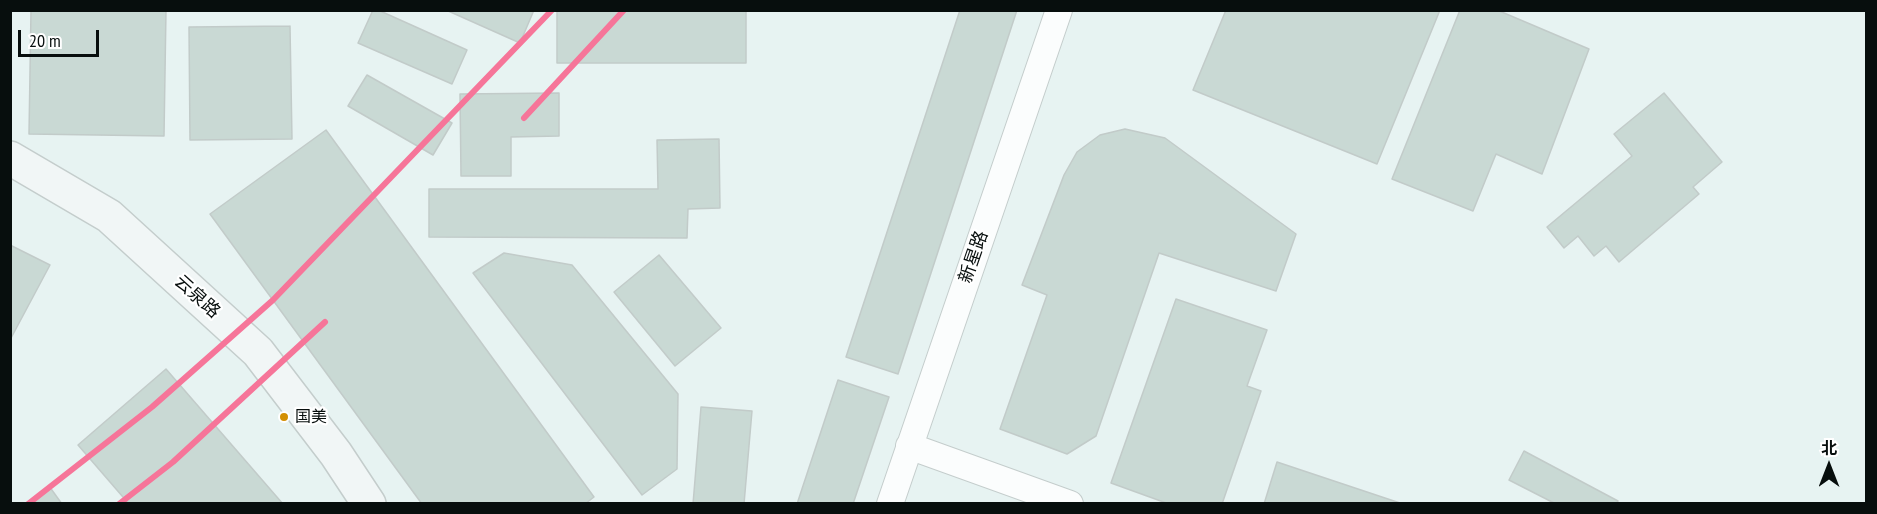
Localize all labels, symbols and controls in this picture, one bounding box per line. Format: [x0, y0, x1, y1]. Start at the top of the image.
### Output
scale bar [21, 18, 102, 56]
text: 20 m [29, 29, 61, 52]
street label: 新星路 [955, 228, 993, 286]
street label: 云泉路 [170, 271, 224, 323]
place label: 国美 [295, 407, 327, 427]
marker: 国美 [278, 411, 290, 423]
north arrow [1799, 436, 1859, 496]
text: 北 [1821, 438, 1837, 458]

